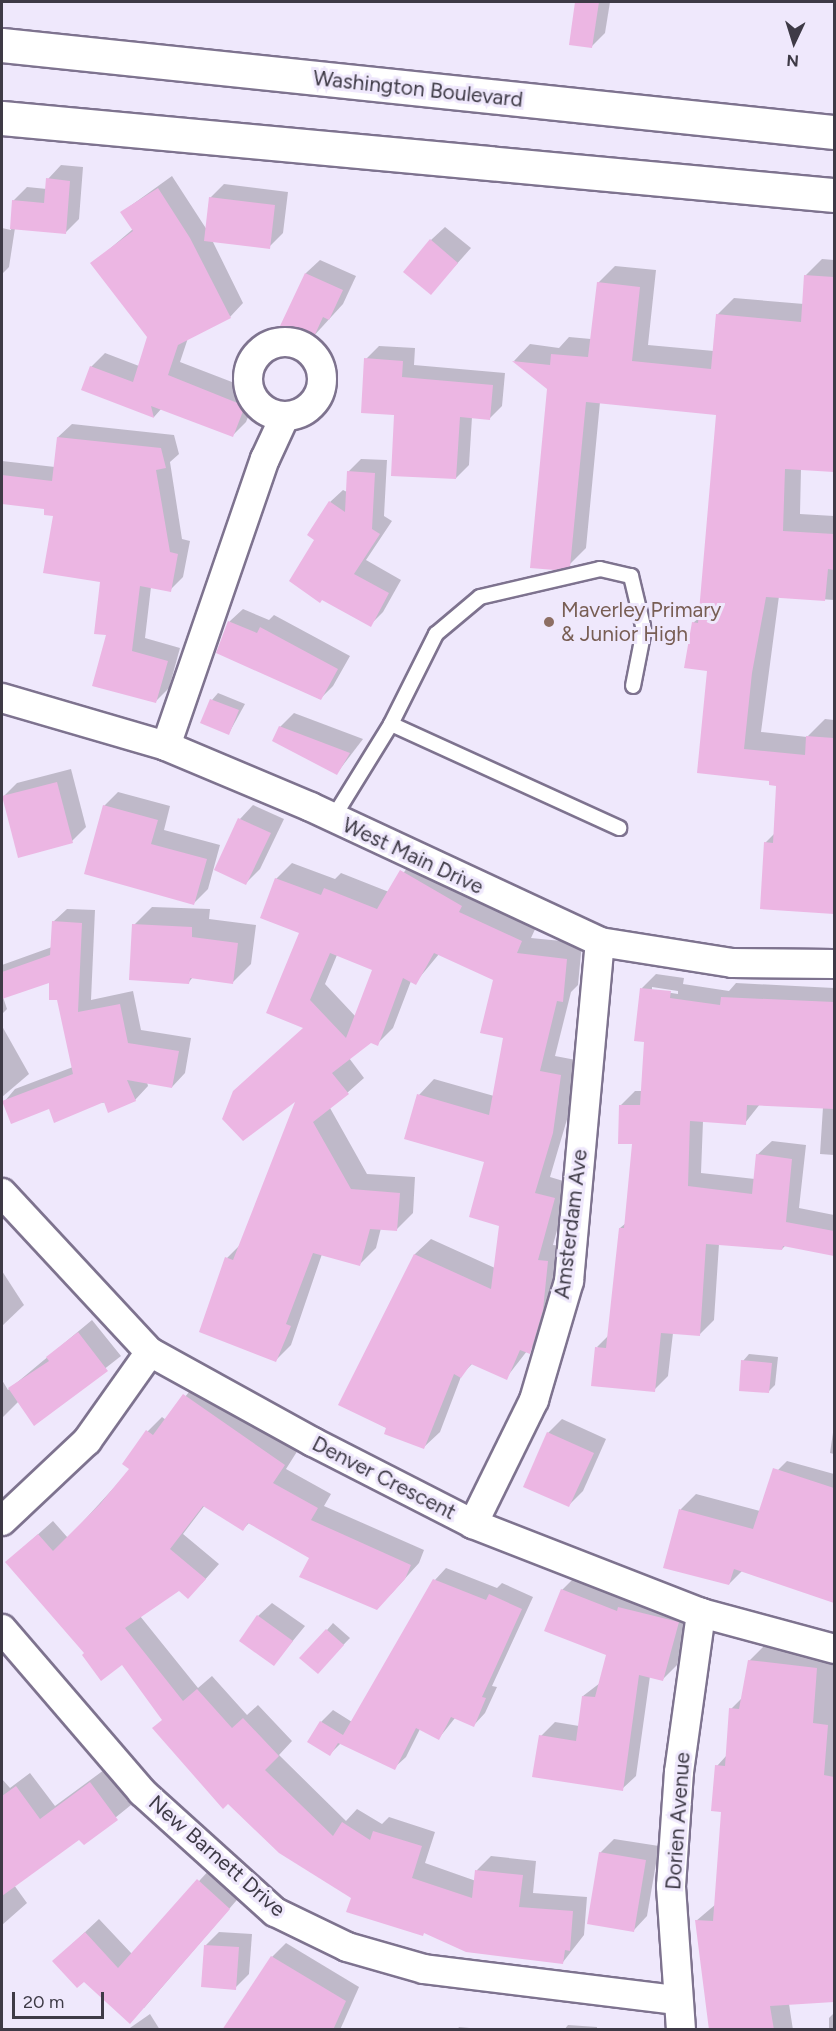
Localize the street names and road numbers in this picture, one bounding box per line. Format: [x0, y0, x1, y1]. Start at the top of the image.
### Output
street label: Washington Boulevard [312, 65, 524, 113]
street label: West Main Drive [339, 812, 487, 900]
street label: Amsterdam Ave [549, 1148, 593, 1300]
street label: Denver Crescent [308, 1431, 460, 1525]
street label: Dorien Avenue [661, 1751, 695, 1891]
street label: New Barnett Drive [144, 1790, 290, 1922]

